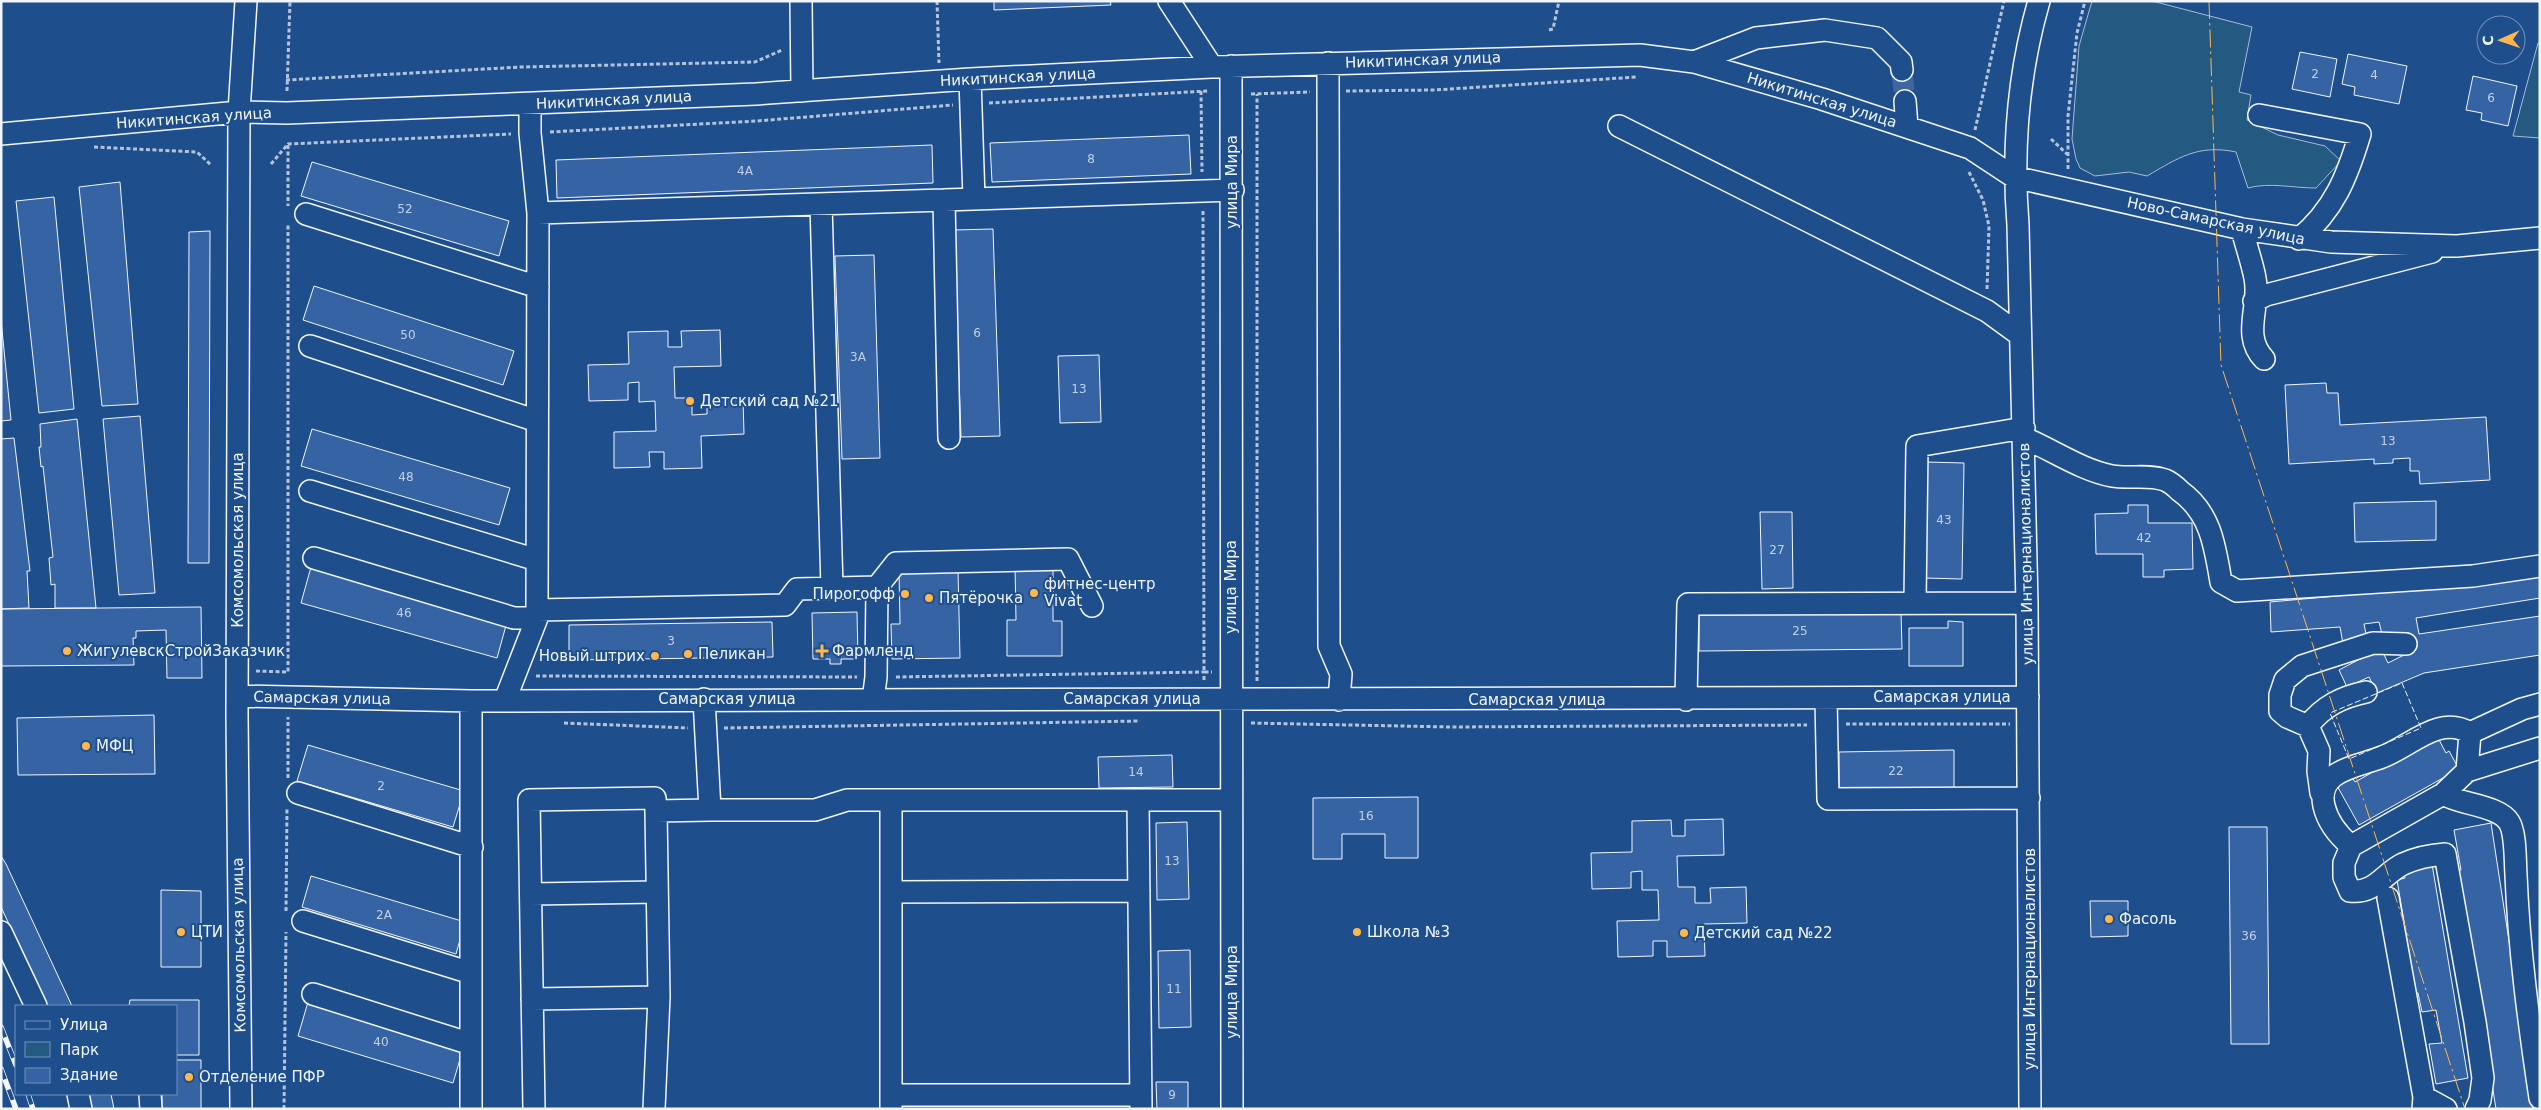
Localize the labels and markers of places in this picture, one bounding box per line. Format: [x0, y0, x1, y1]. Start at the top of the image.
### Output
place label: Детский сад №21 [700, 392, 839, 410]
marker: Детский сад №21 [684, 395, 696, 407]
place label: фитнес-центр Vivat [1044, 575, 1156, 610]
place label: Пирогофф [813, 585, 895, 603]
marker: фитнес-центр Vivat [1028, 587, 1040, 599]
marker: Пирогофф [899, 588, 911, 600]
place label: Пятёрочка [939, 589, 1023, 607]
marker: Пятёрочка [923, 592, 935, 604]
place label: ЖигулевскСтройЗаказчик [77, 642, 285, 660]
place label: Фармленд [832, 642, 914, 660]
marker: ЖигулевскСтройЗаказчик [61, 645, 73, 657]
place label: Пеликан [698, 645, 766, 663]
marker: Фармленд [816, 645, 828, 657]
place label: Новый штрих [539, 647, 645, 665]
marker: Пеликан [682, 648, 694, 660]
marker: Новый штрих [649, 650, 661, 662]
place label: МФЦ [96, 737, 134, 755]
marker: МФЦ [80, 740, 92, 752]
place label: Фасоль [2119, 910, 2177, 928]
marker: Фасоль [2103, 913, 2115, 925]
place label: ЦТИ [191, 923, 223, 941]
place label: Школа №3 [1367, 923, 1450, 941]
place label: Детский сад №22 [1694, 924, 1833, 942]
marker: ЦТИ [175, 926, 187, 938]
marker: Школа №3 [1351, 926, 1363, 938]
marker: Детский сад №22 [1678, 927, 1690, 939]
place label: Отделение ПФР [199, 1068, 325, 1086]
marker: Отделение ПФР [183, 1071, 195, 1083]

